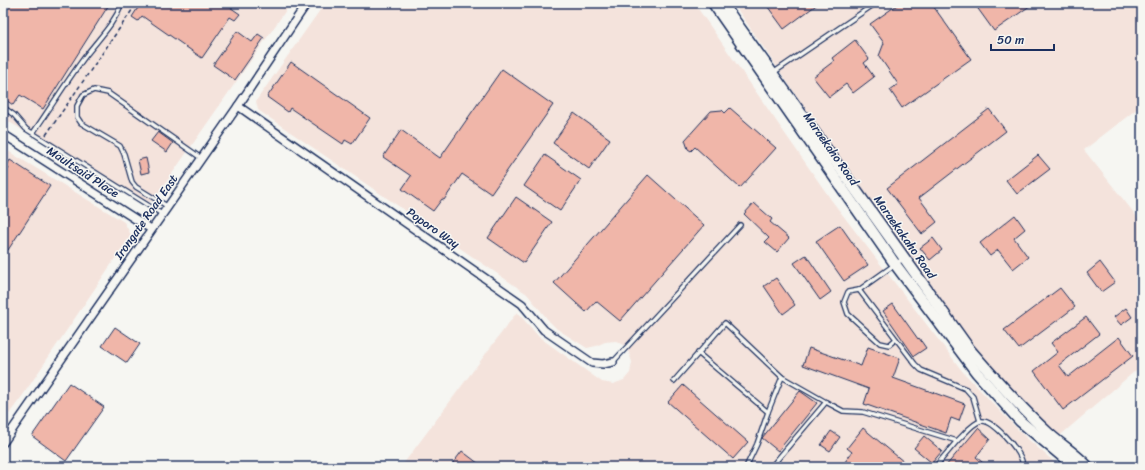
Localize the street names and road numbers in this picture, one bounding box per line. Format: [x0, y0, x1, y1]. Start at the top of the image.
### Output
street label: Maraekaho Road [797, 107, 866, 192]
street label: Maultsaid Place [42, 140, 124, 204]
street label: Irongate Road East [108, 170, 184, 265]
street label: Maraekakaho Road [868, 190, 943, 284]
street label: Poporo Way [402, 201, 465, 255]

